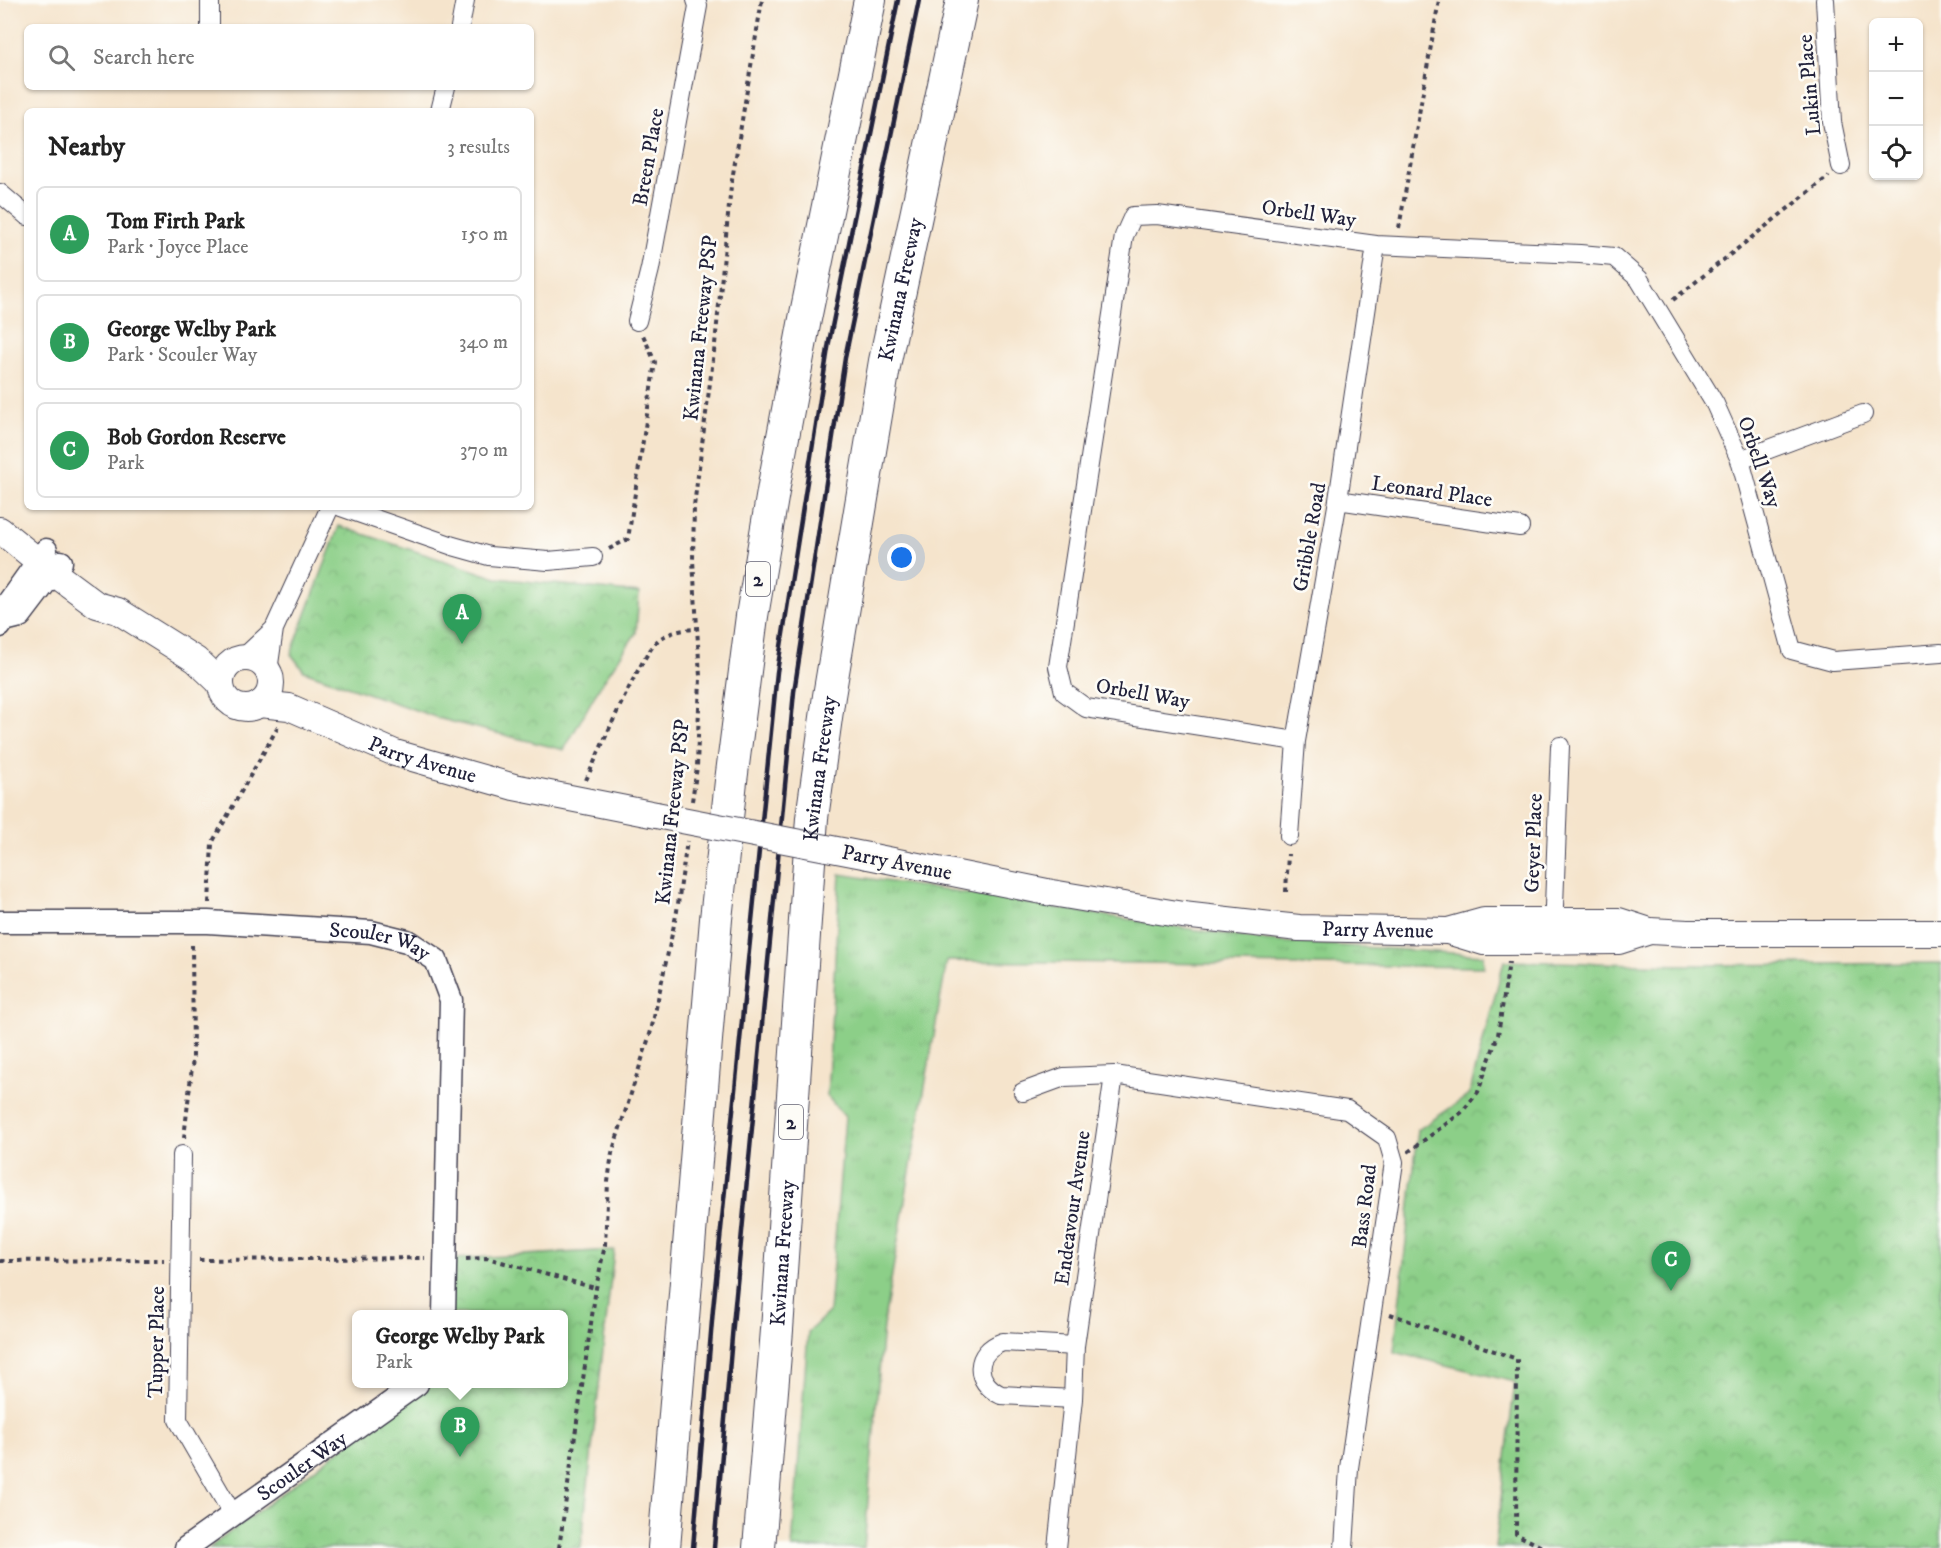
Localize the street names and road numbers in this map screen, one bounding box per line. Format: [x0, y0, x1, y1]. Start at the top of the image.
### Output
street label: Lukin Place [1793, 33, 1827, 137]
street label: Breen Place [628, 106, 670, 208]
street label: Orbell Way [1260, 194, 1359, 234]
street label: Kwinana Freeway [873, 214, 929, 364]
street label: Kwinana Freeway PSP [678, 234, 724, 422]
street label: Orbell Way [1731, 413, 1787, 512]
street label: Leonard Place [1370, 471, 1494, 513]
street label: Gribble Road [1288, 480, 1332, 594]
road number: 2 [746, 562, 770, 596]
street label: Orbell Way [1094, 673, 1193, 715]
street label: Kwinana Freeway [798, 693, 843, 842]
street label: Kwinana Freeway PSP [650, 718, 696, 906]
street label: Parry Avenue [364, 731, 480, 790]
street label: Geyer Place [1519, 793, 1549, 893]
street label: Parry Avenue [839, 840, 954, 886]
street label: Parry Avenue [1322, 916, 1434, 945]
street label: Scouler Way [329, 917, 436, 967]
road number: 2 [779, 1105, 803, 1139]
street label: Endeavour Avenue [1049, 1129, 1097, 1287]
street label: Bass Road [1347, 1162, 1383, 1250]
street label: Kwinana Freeway [765, 1178, 801, 1327]
street label: Tupper Place [143, 1286, 171, 1398]
street label: Scouler Way [252, 1425, 353, 1507]

